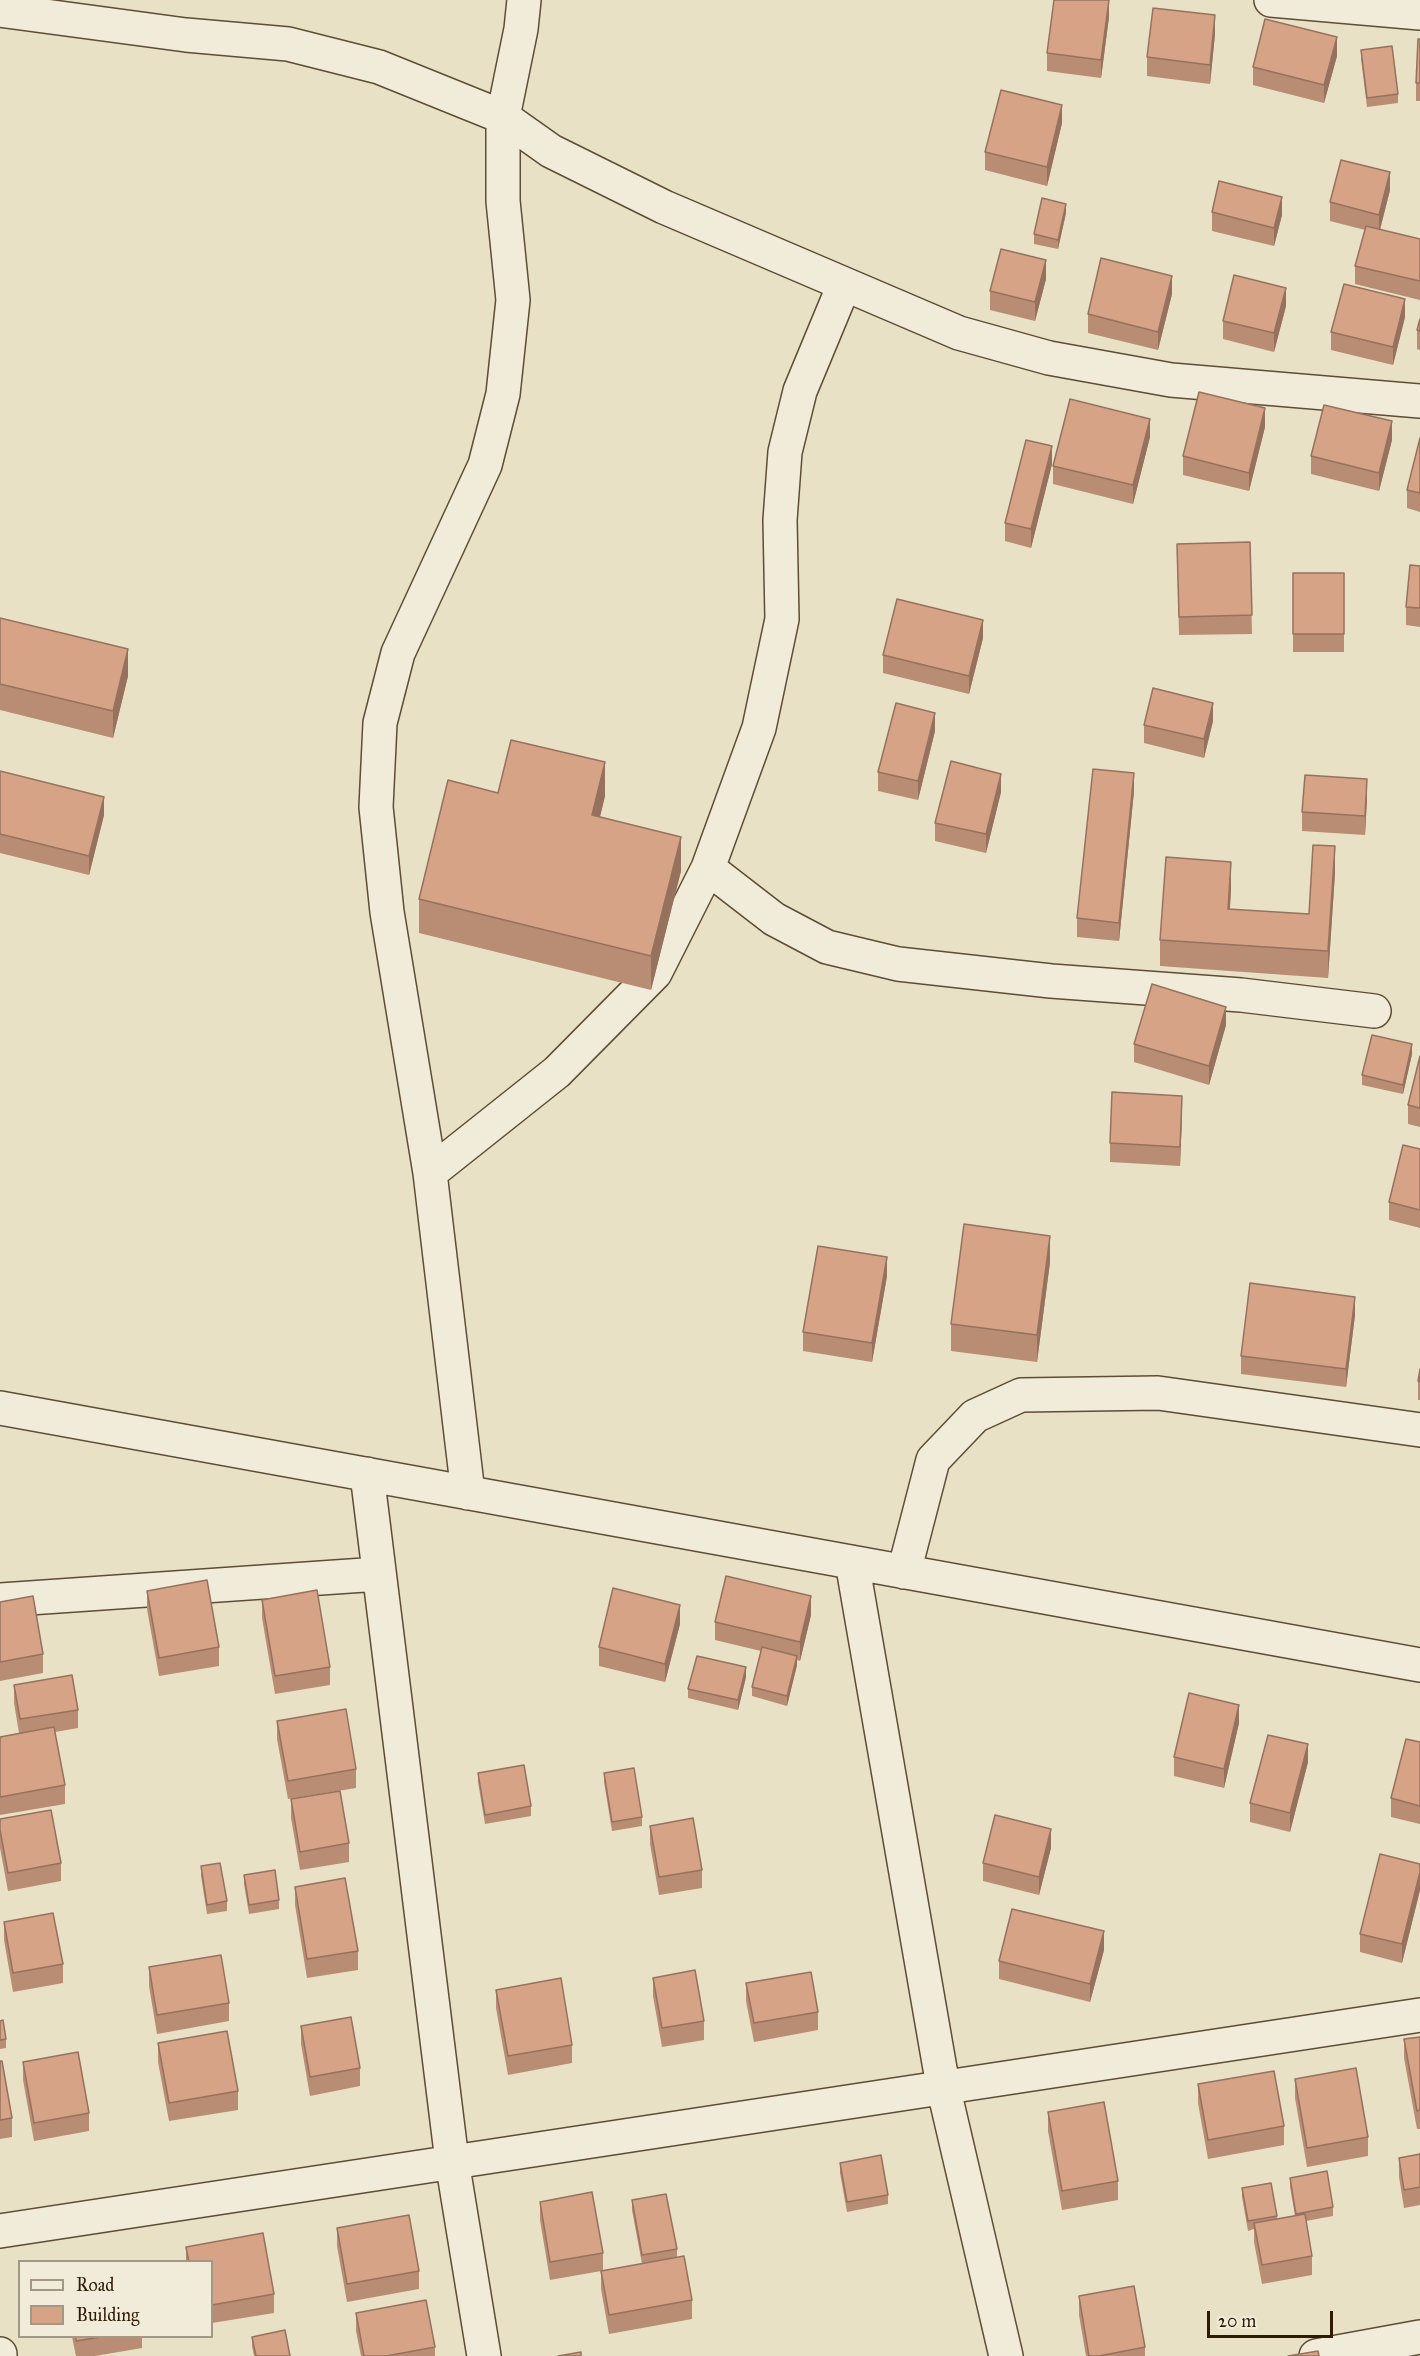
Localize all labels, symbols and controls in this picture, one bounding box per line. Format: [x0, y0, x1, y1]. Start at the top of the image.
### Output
legend [18, 2260, 213, 2338]
text: Road [76, 2274, 114, 2296]
scale bar [1210, 2299, 1336, 2337]
text: Building [76, 2304, 139, 2326]
text: 20 m [1218, 2310, 1256, 2332]

